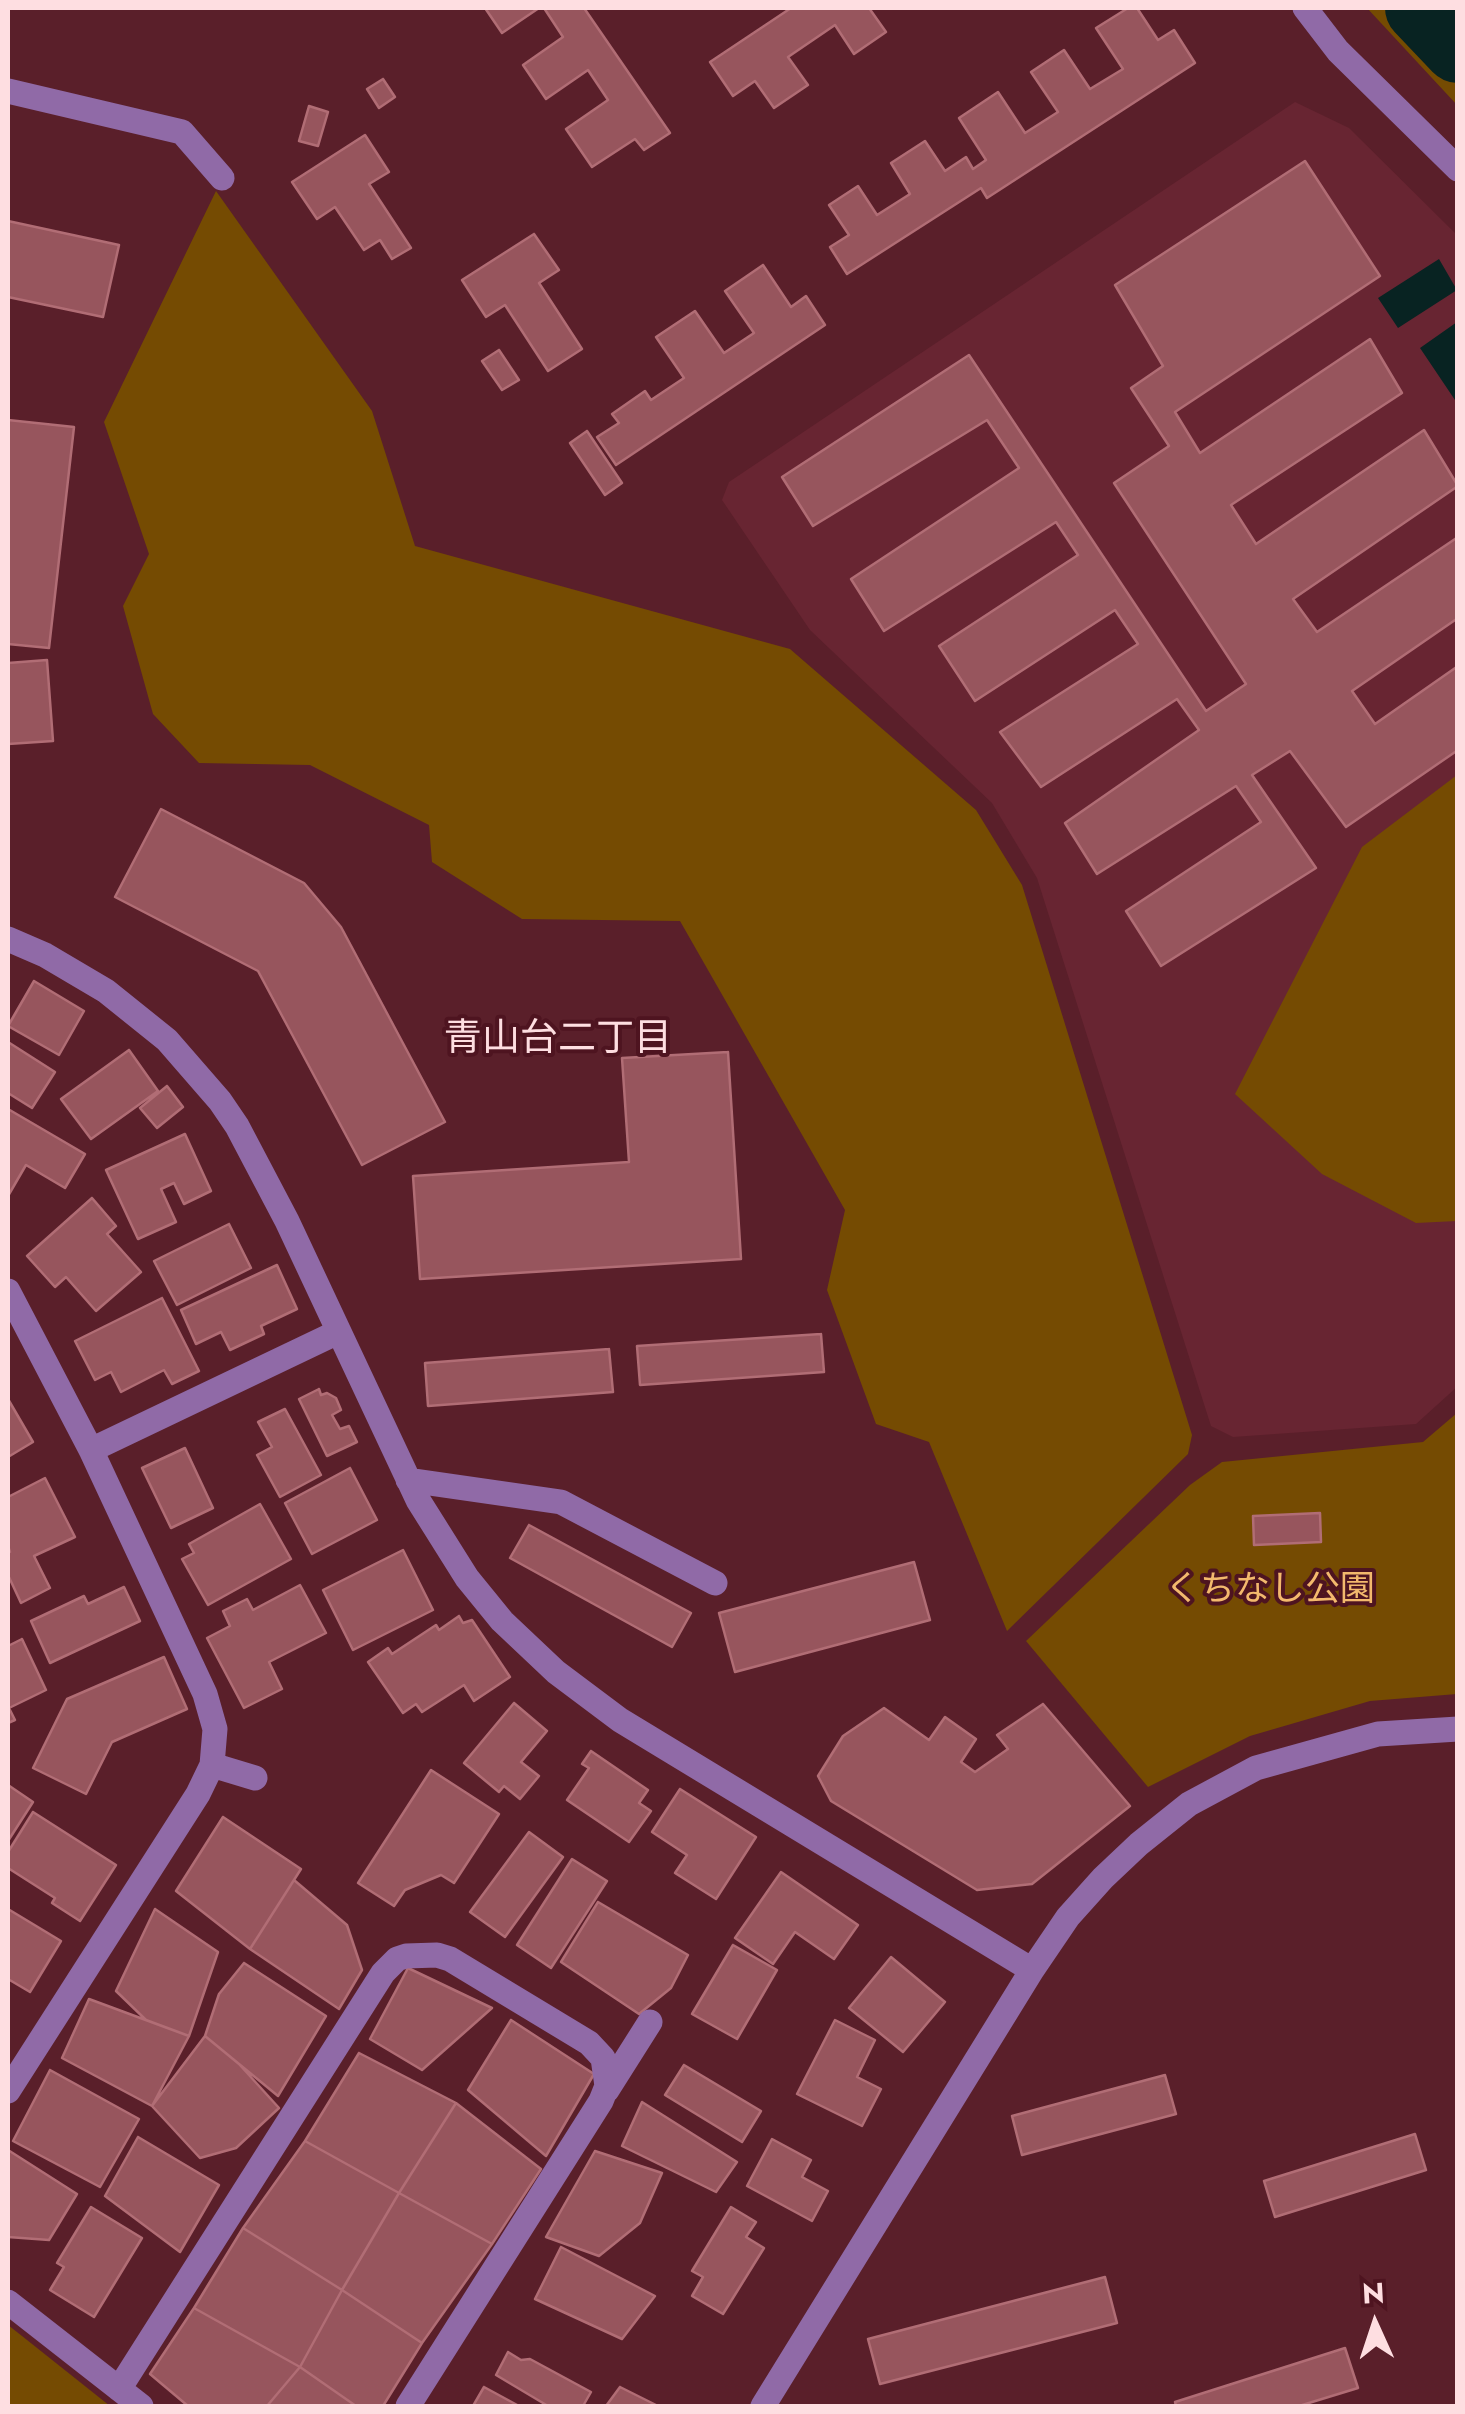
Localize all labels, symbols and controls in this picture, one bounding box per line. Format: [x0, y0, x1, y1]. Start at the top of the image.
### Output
district label: 青山台二丁目 [444, 1018, 672, 1064]
park label: くちなし公園 [1165, 1571, 1375, 1613]
text: N [1361, 2272, 1386, 2315]
north arrow [1325, 2274, 1425, 2374]

